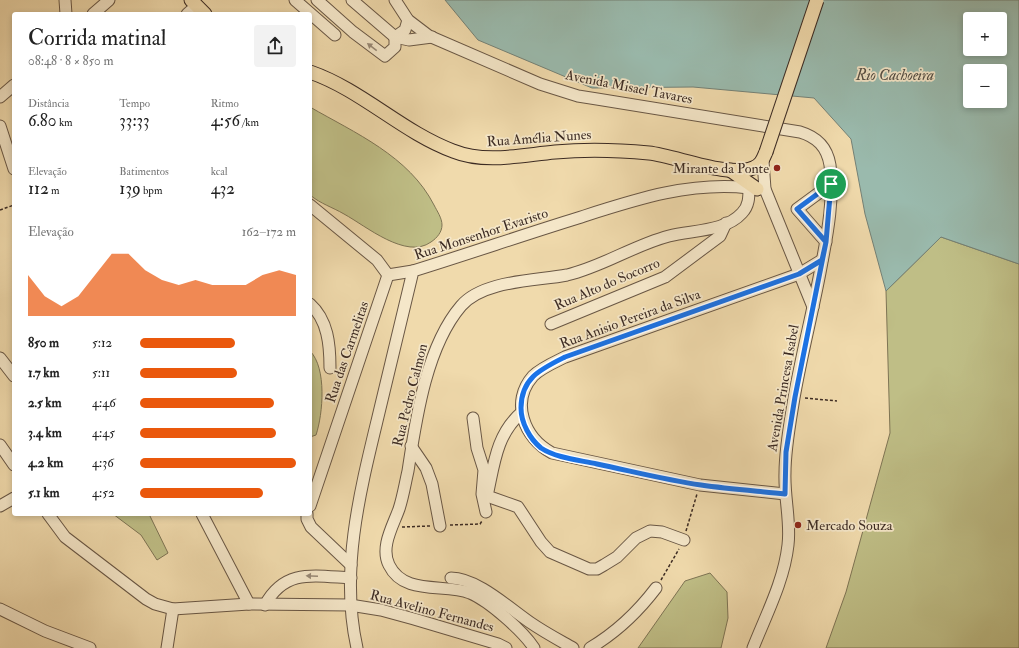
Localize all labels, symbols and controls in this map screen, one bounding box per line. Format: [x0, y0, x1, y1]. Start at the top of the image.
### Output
map controls [963, 12, 1007, 108]
button: + [963, 12, 1007, 56]
text: Corrida matinal [28, 24, 166, 52]
button: share [254, 25, 296, 67]
one-way arrow [366, 43, 377, 51]
text: 08:48 · 8 × 850 m [28, 53, 114, 69]
button: − [963, 64, 1007, 108]
street label: Avenida Misael Tavares [563, 66, 694, 108]
water label: Rio Cachoeira [855, 66, 934, 85]
text: Distância [28, 97, 69, 110]
text: Tempo [119, 97, 150, 110]
text: Ritmo [211, 97, 239, 110]
text: 6.80 [28, 110, 57, 131]
text: 33:33 [119, 110, 150, 131]
text: 4:56 [211, 110, 240, 131]
text: km [57, 116, 73, 129]
text: /km [240, 116, 259, 129]
street label: Rua Amélia Nunes [486, 126, 592, 150]
place label: Mirante da Ponte [673, 160, 769, 177]
marker: Mirante da Ponte [772, 163, 782, 173]
text: Elevação [28, 165, 67, 178]
text: Batimentos [119, 165, 169, 178]
text: kcal [211, 165, 228, 178]
pin [814, 167, 848, 201]
icon: arrive [820, 173, 842, 195]
text: 112 [28, 178, 49, 199]
text: 139 [119, 178, 141, 199]
text: 432 [211, 178, 235, 199]
text: m [49, 184, 60, 197]
text: bpm [141, 184, 162, 197]
street label: Rua Monsenhor Evaristo [412, 204, 550, 264]
text: Elevação [28, 224, 74, 240]
text: 162–172 m [242, 224, 296, 240]
street label: Rua Alto do Socorro [552, 254, 663, 314]
street label: Rua Anisio Pereira da Silva [557, 286, 703, 352]
street label: Rua das Carmelitas [322, 299, 372, 405]
street label: Avenida Princesa Isabel [763, 323, 803, 454]
text: 850 m [28, 335, 59, 351]
text: 5:12 [92, 335, 112, 351]
street label: Rua Pedro Calmon [389, 342, 431, 448]
text: 1.7 km [28, 365, 60, 381]
text: 5:11 [92, 365, 110, 381]
text: 2.5 km [28, 395, 62, 411]
text: 4:46 [92, 395, 116, 411]
text: 3.4 km [28, 425, 62, 441]
text: 4:45 [92, 425, 115, 441]
text: 4.2 km [28, 455, 63, 471]
text: 4:36 [92, 455, 114, 471]
text: 5.1 km [28, 485, 60, 501]
text: 4:52 [92, 485, 114, 501]
place label: Mercado Souza [806, 517, 893, 534]
marker: Mercado Souza [793, 520, 803, 530]
one-way arrow [306, 573, 318, 580]
street label: Rua Avelino Fernandes [368, 586, 496, 636]

